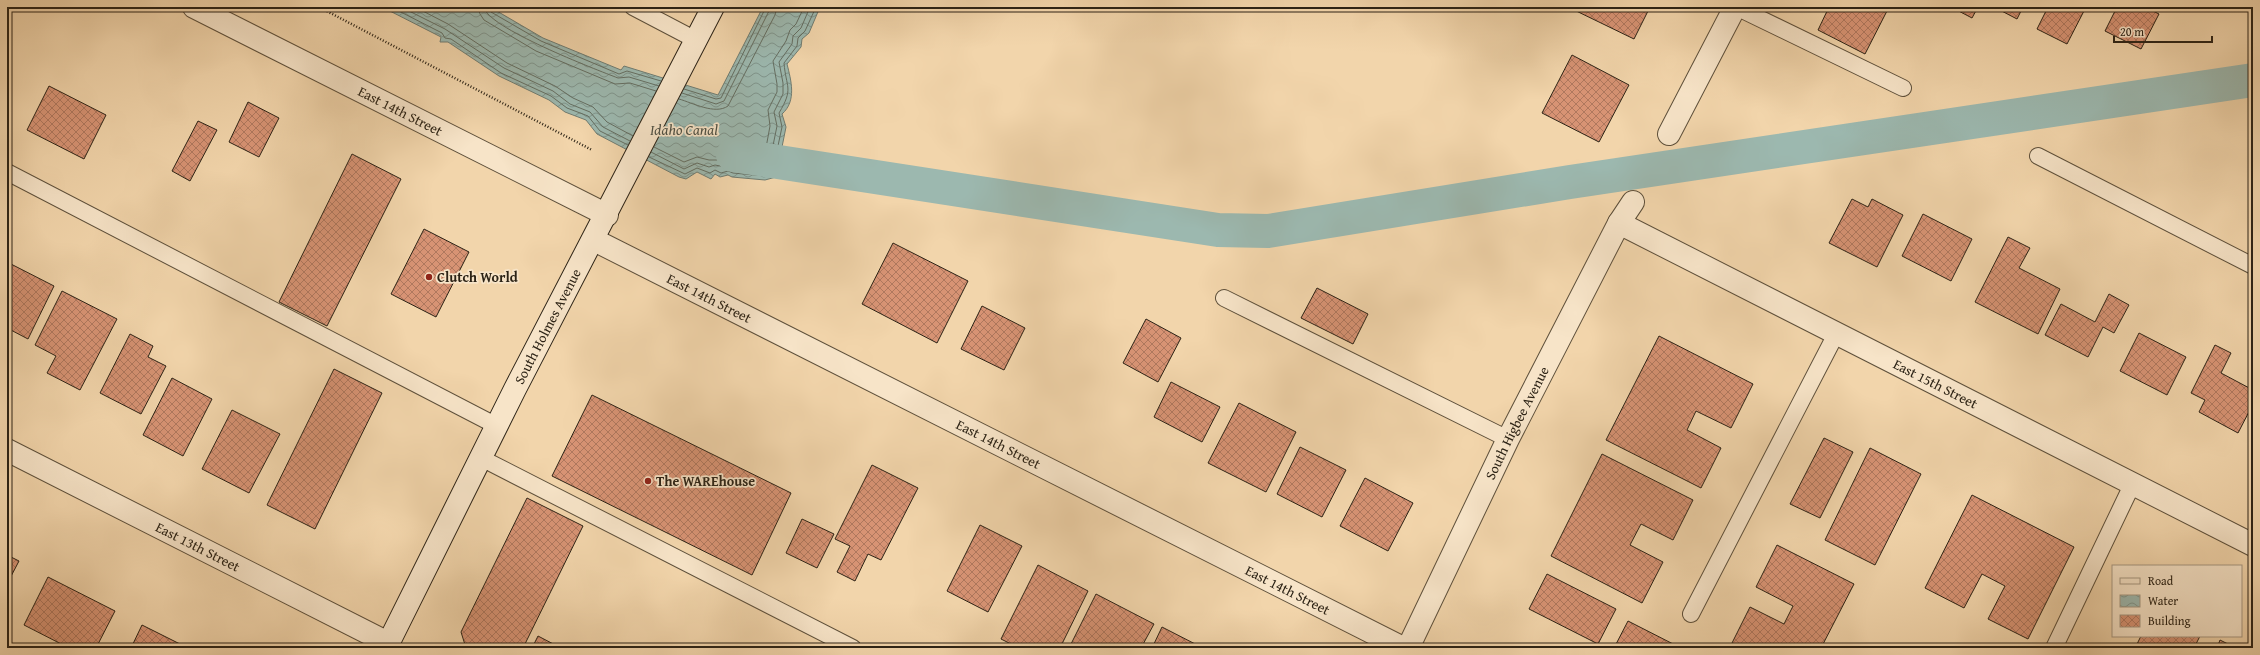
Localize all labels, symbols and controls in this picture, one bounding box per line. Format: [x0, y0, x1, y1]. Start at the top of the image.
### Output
scale bar [2114, 18, 2212, 44]
text: 20 m [2120, 23, 2144, 40]
street label: East 14th Street [355, 81, 446, 141]
water label: Idaho Canal [650, 119, 718, 140]
street label: South Holmes Avenue [509, 265, 586, 388]
place label: Clutch World [437, 267, 518, 287]
street label: East 14th Street [664, 268, 755, 328]
marker: Clutch World [424, 272, 434, 282]
street label: East 15th Street [1890, 354, 1981, 414]
street label: South Higbee Avenue [1480, 363, 1554, 483]
street label: East 14th Street [953, 414, 1044, 474]
place label: The WAREhouse [656, 471, 755, 491]
marker: The WAREhouse [643, 476, 653, 486]
street label: East 13th Street [152, 517, 244, 576]
street label: East 14th Street [1242, 560, 1333, 620]
legend [2112, 565, 2242, 637]
text: Road [2148, 572, 2174, 589]
text: Water [2148, 592, 2178, 609]
text: Building [2148, 612, 2191, 629]

